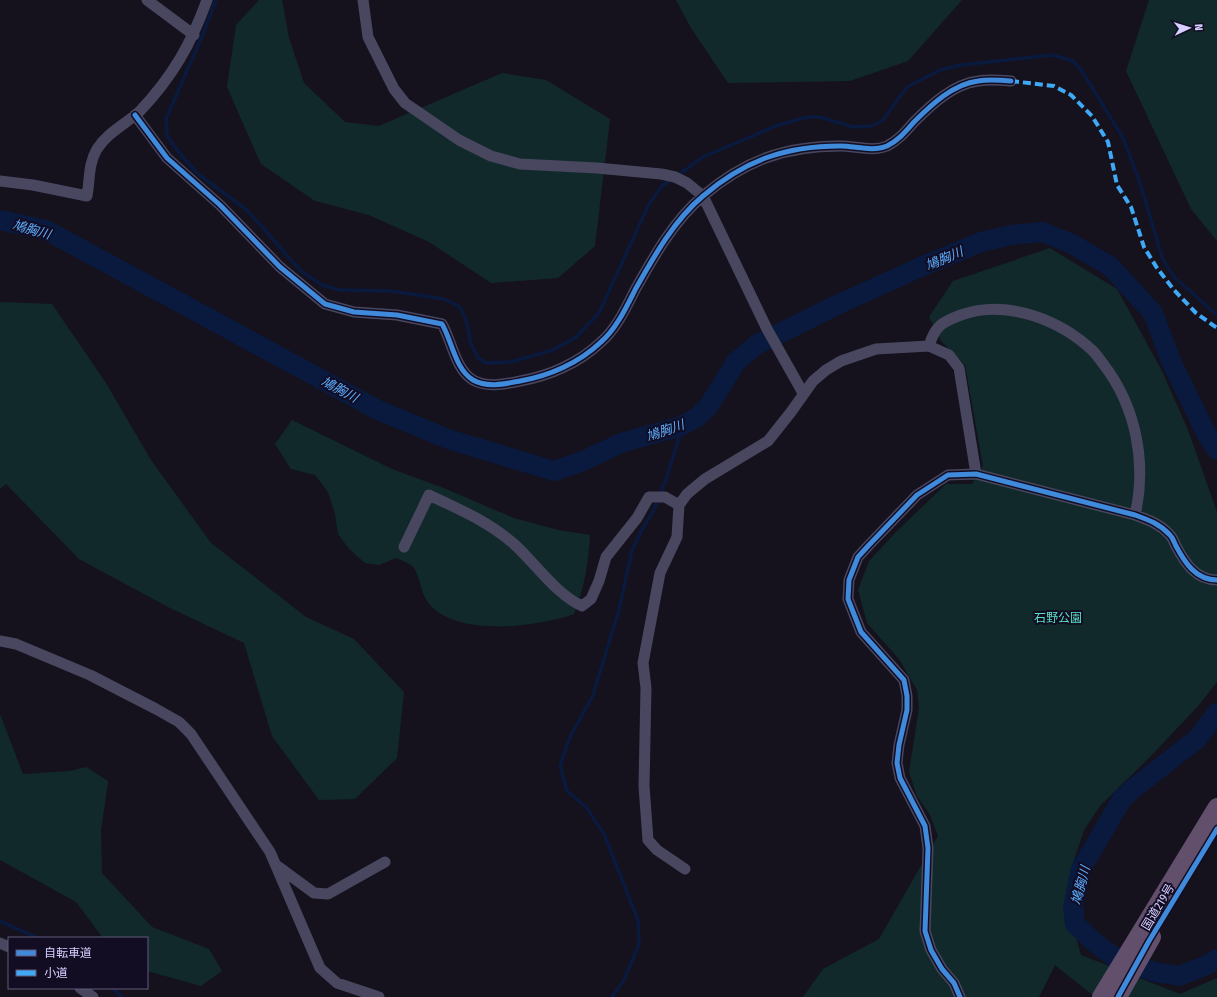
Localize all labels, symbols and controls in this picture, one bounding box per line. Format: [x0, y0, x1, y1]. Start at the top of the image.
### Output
north arrow [1169, 8, 1209, 48]
text: N [1192, 24, 1205, 31]
water label: 鳩胸川 [11, 217, 55, 243]
water label: 鳩胸川 [923, 243, 967, 273]
water label: 鳩胸川 [319, 374, 362, 406]
water label: 鳩胸川 [644, 416, 688, 444]
park label: 石野公園 [1034, 611, 1082, 625]
water label: 鳩胸川 [1068, 862, 1093, 906]
street label: 国道219号 [1139, 881, 1177, 933]
legend [8, 937, 148, 989]
text: 自転車道 [44, 946, 92, 960]
text: 小道 [44, 966, 68, 980]

